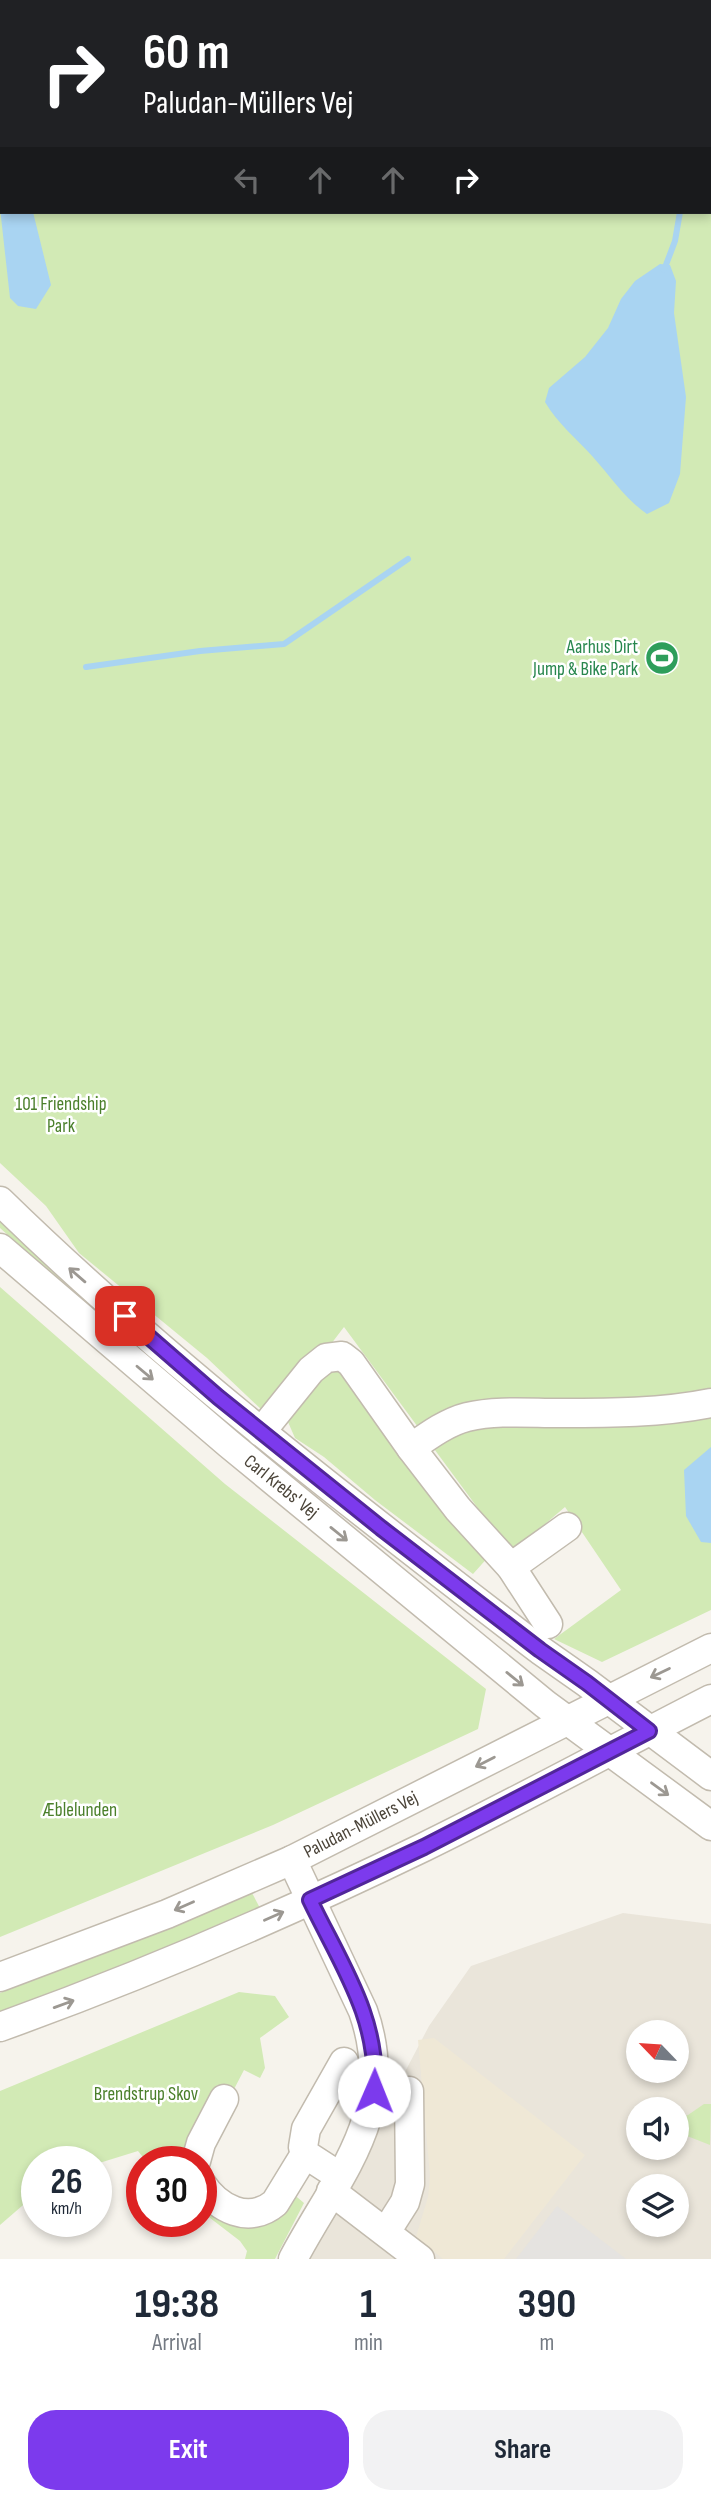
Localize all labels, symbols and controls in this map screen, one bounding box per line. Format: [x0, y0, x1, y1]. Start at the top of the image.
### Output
text: 60 m [143, 24, 230, 83]
icon: right [28, 28, 119, 119]
text: Paludan-Müllers Vej [143, 84, 353, 123]
icon: left [228, 161, 266, 199]
icon: ahead [301, 161, 339, 199]
icon: ahead [374, 161, 412, 199]
icon: right [447, 161, 485, 199]
place label: Aarhus Dirt Jump & Bike Park [532, 636, 639, 681]
sports icon: Aarhus Dirt Jump & Bike Park [643, 639, 681, 677]
park label: 101 Friendship Park [15, 1093, 107, 1138]
one-way arrow [68, 1267, 86, 1283]
pin [95, 1286, 155, 1346]
icon: arrive [106, 1297, 144, 1335]
one-way arrow [135, 1365, 153, 1381]
street label: Carl Krebs' Vej [239, 1450, 323, 1524]
one-way arrow [329, 1527, 347, 1542]
one-way arrow [650, 1667, 671, 1681]
one-way arrow [505, 1671, 523, 1686]
one-way arrow [475, 1756, 496, 1770]
one-way arrow [650, 1782, 669, 1796]
street label: Paludan-Müllers Vej [300, 1786, 422, 1864]
park label: Æblelunden [42, 1799, 117, 1822]
one-way arrow [174, 1900, 195, 1913]
one-way arrow [263, 1909, 284, 1922]
one-way arrow [53, 1997, 75, 2009]
north arrow [626, 2020, 690, 2082]
map controls [626, 2020, 689, 2237]
position arrow [337, 2054, 411, 2128]
park label: Brendstrup Skov [94, 2083, 198, 2106]
button: sound [626, 2097, 689, 2160]
speed limit sign: 30 [126, 2146, 217, 2237]
text: 26 [51, 2161, 82, 2204]
button: layers [626, 2174, 689, 2237]
text: km/h [51, 2198, 82, 2219]
text: 19:38 [135, 2279, 219, 2330]
text: 1 [360, 2279, 377, 2330]
text: 390 [518, 2279, 576, 2330]
text: Arrival [152, 2329, 202, 2357]
text: min [354, 2329, 383, 2357]
text: m [540, 2329, 554, 2357]
button: Exit [28, 2410, 349, 2490]
button: Share [363, 2410, 683, 2490]

